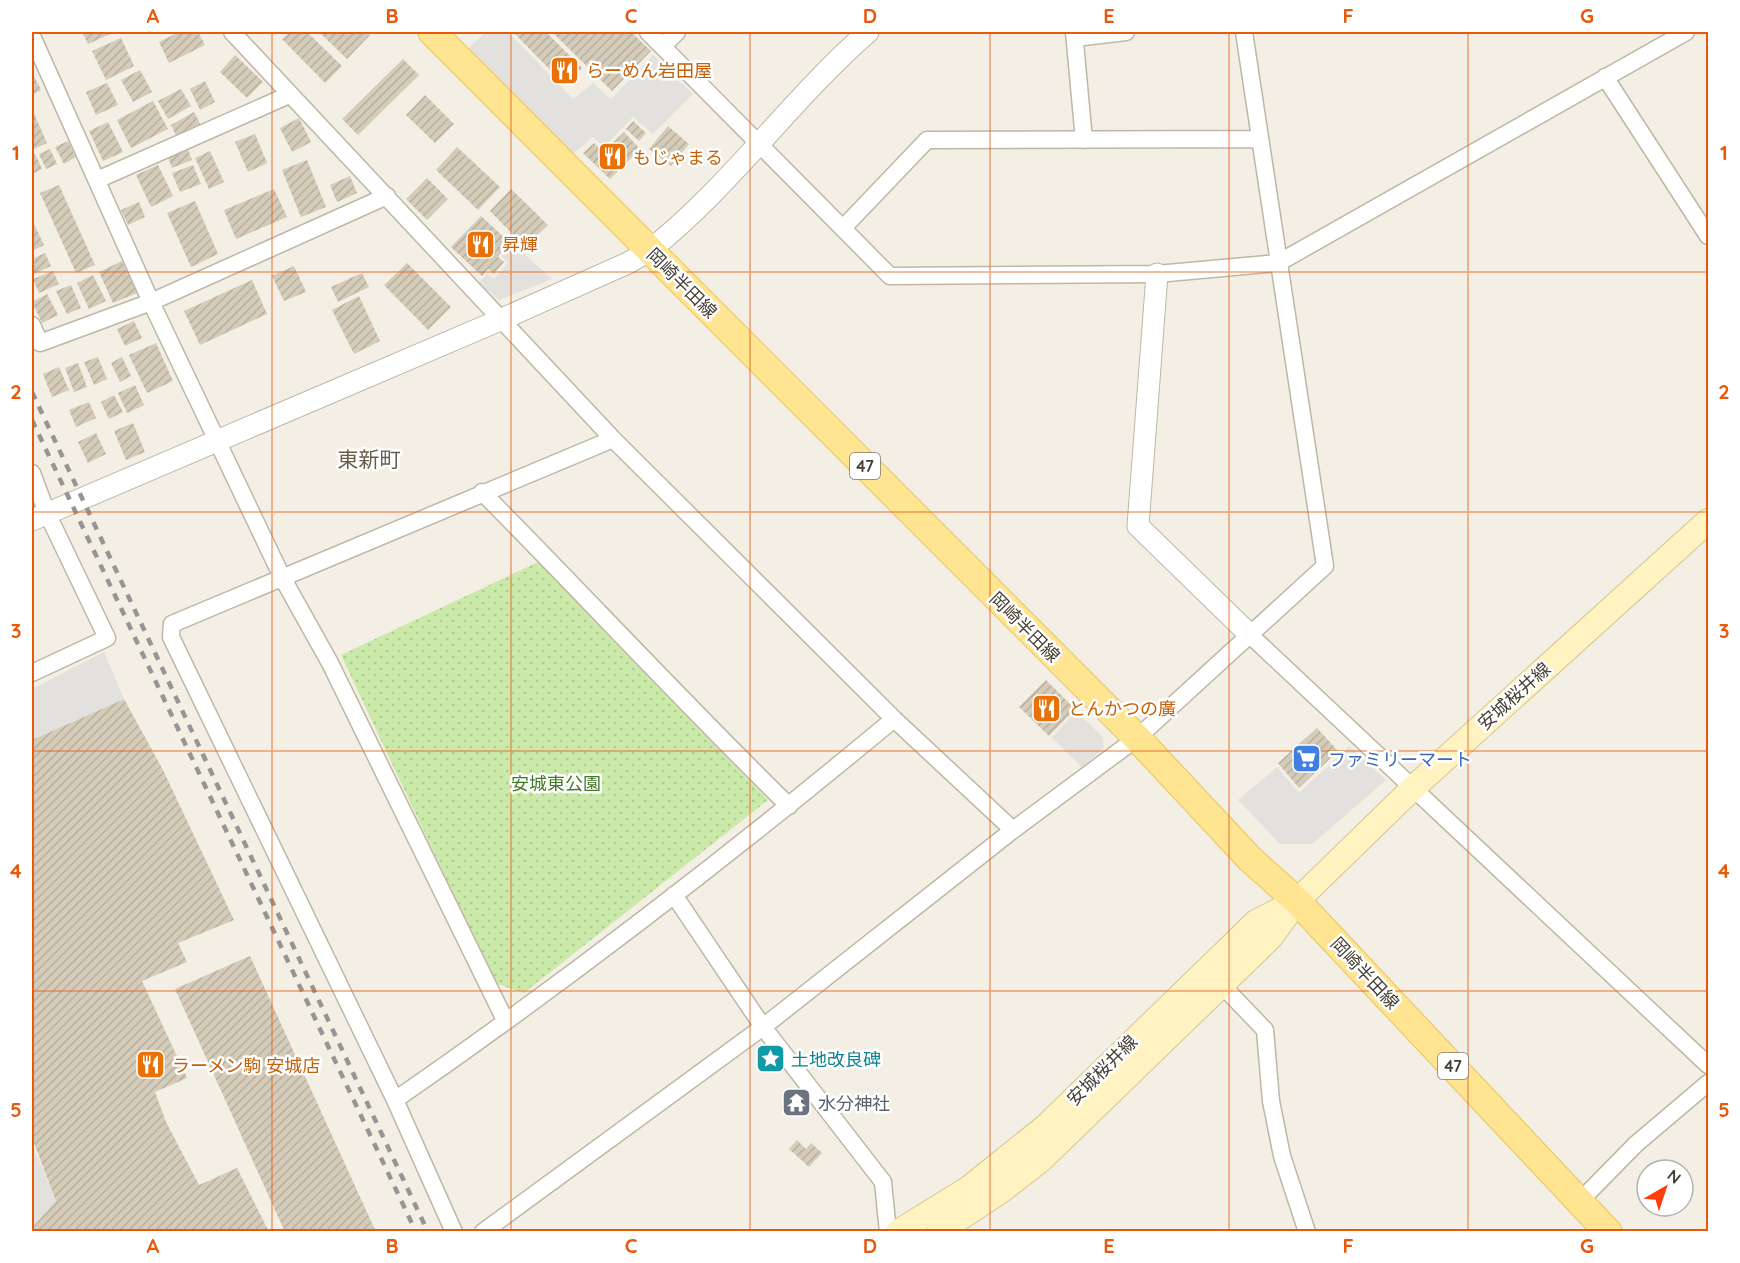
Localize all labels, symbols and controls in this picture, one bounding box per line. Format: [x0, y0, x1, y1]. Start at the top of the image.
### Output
text: A [147, 3, 160, 28]
text: B [385, 3, 399, 28]
text: C [625, 3, 638, 28]
text: D [863, 3, 877, 28]
text: E [1103, 3, 1115, 28]
text: F [1342, 3, 1354, 28]
text: G [1580, 3, 1594, 28]
restaurant icon: らーめん岩田屋 [549, 54, 581, 86]
place label: らーめん岩田屋 [586, 59, 712, 82]
text: 1 [12, 140, 20, 165]
text: 1 [1720, 140, 1728, 165]
restaurant icon: もじゃまる [596, 141, 628, 173]
place label: もじゃまる [633, 146, 723, 169]
restaurant icon: 昇輝 [465, 228, 497, 260]
place label: 昇輝 [502, 233, 538, 256]
street label: 岡崎半田線 [642, 243, 722, 323]
text: 2 [10, 379, 22, 404]
text: 2 [1718, 379, 1730, 404]
district label: 東新町 [338, 446, 401, 472]
road number: 47 [850, 453, 880, 479]
street label: 岡崎半田線 [985, 587, 1065, 667]
text: 3 [11, 618, 21, 643]
text: 3 [1719, 618, 1729, 643]
street label: 安城桜井線 [1473, 657, 1555, 735]
restaurant icon: とんかつの廣 [1031, 692, 1063, 724]
place label: とんかつの廣 [1068, 697, 1176, 720]
supermarket icon: ファミリーマート [1291, 743, 1323, 775]
place label: ファミリーマート [1328, 748, 1472, 771]
park label: 安城東公園 [511, 772, 601, 795]
text: 4 [10, 858, 22, 883]
text: 4 [1718, 858, 1730, 883]
street label: 岡崎半田線 [1326, 932, 1404, 1014]
street label: 安城桜井線 [1062, 1030, 1142, 1110]
place icon: 土地改良碑 [754, 1043, 786, 1075]
place label: 土地改良碑 [791, 1048, 881, 1071]
restaurant icon: ラーメン駒 安城店 [135, 1049, 167, 1081]
road number: 47 [1438, 1053, 1468, 1079]
place label: ラーメン駒 安城店 [172, 1054, 320, 1077]
temple icon: 水分神社 [781, 1087, 813, 1119]
place label: 水分神社 [818, 1092, 890, 1115]
text: 5 [10, 1097, 22, 1122]
text: 5 [1718, 1097, 1730, 1122]
north arrow [1635, 1158, 1695, 1218]
text: N [1664, 1165, 1685, 1188]
text: A [147, 1233, 160, 1258]
text: B [385, 1233, 399, 1258]
text: C [625, 1233, 638, 1258]
text: D [863, 1233, 877, 1258]
text: E [1103, 1233, 1115, 1258]
text: F [1342, 1233, 1354, 1258]
text: G [1580, 1233, 1594, 1258]

